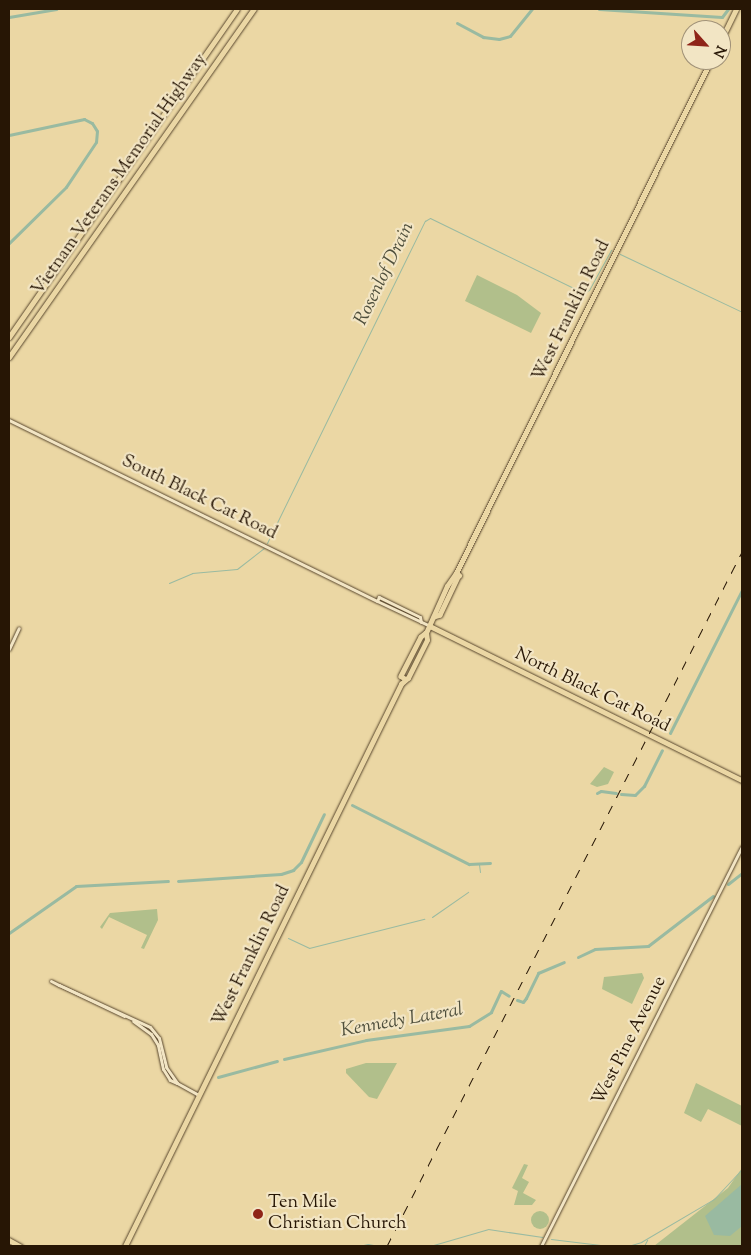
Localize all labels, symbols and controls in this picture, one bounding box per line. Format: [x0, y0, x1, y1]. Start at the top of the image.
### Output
north arrow [681, 20, 731, 70]
text: N [707, 42, 730, 61]
street label: Vietnam Veterans Memorial Highway [28, 50, 212, 300]
water label: Rosenlof Drain [350, 219, 420, 329]
street label: West Franklin Road [529, 237, 615, 385]
street label: South Black Cat Road [118, 451, 280, 545]
street label: North Black Cat Road [511, 644, 673, 738]
street label: West Franklin Road [209, 882, 295, 1030]
street label: West Pine Avenue [588, 973, 672, 1109]
water label: Kennedy Lateral [339, 999, 465, 1043]
place label: Ten Mile Christian Church [268, 1193, 407, 1236]
marker: Ten Mile Christian Church [252, 1208, 264, 1220]

